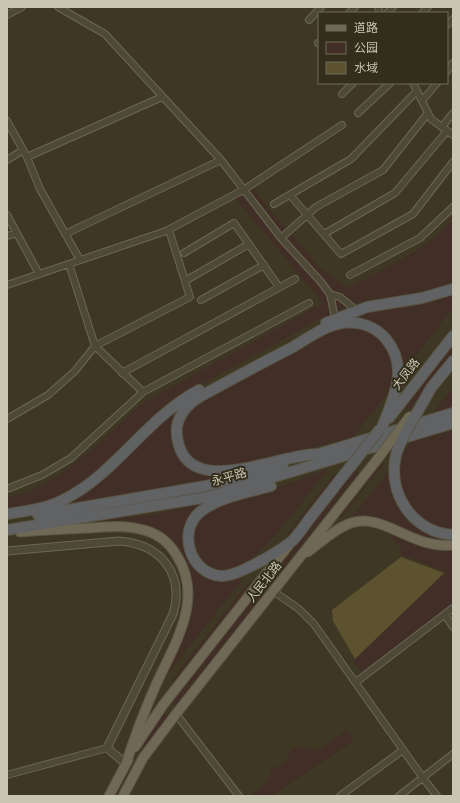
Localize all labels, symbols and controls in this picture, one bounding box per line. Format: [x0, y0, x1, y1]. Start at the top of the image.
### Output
legend [318, 12, 448, 84]
text: 道路 [354, 19, 378, 36]
text: 公园 [354, 39, 378, 56]
text: 水域 [354, 59, 378, 76]
street label: 大凤路 [388, 354, 423, 393]
street label: 永平路 [209, 463, 249, 490]
street label: 人民北路 [242, 558, 285, 606]

